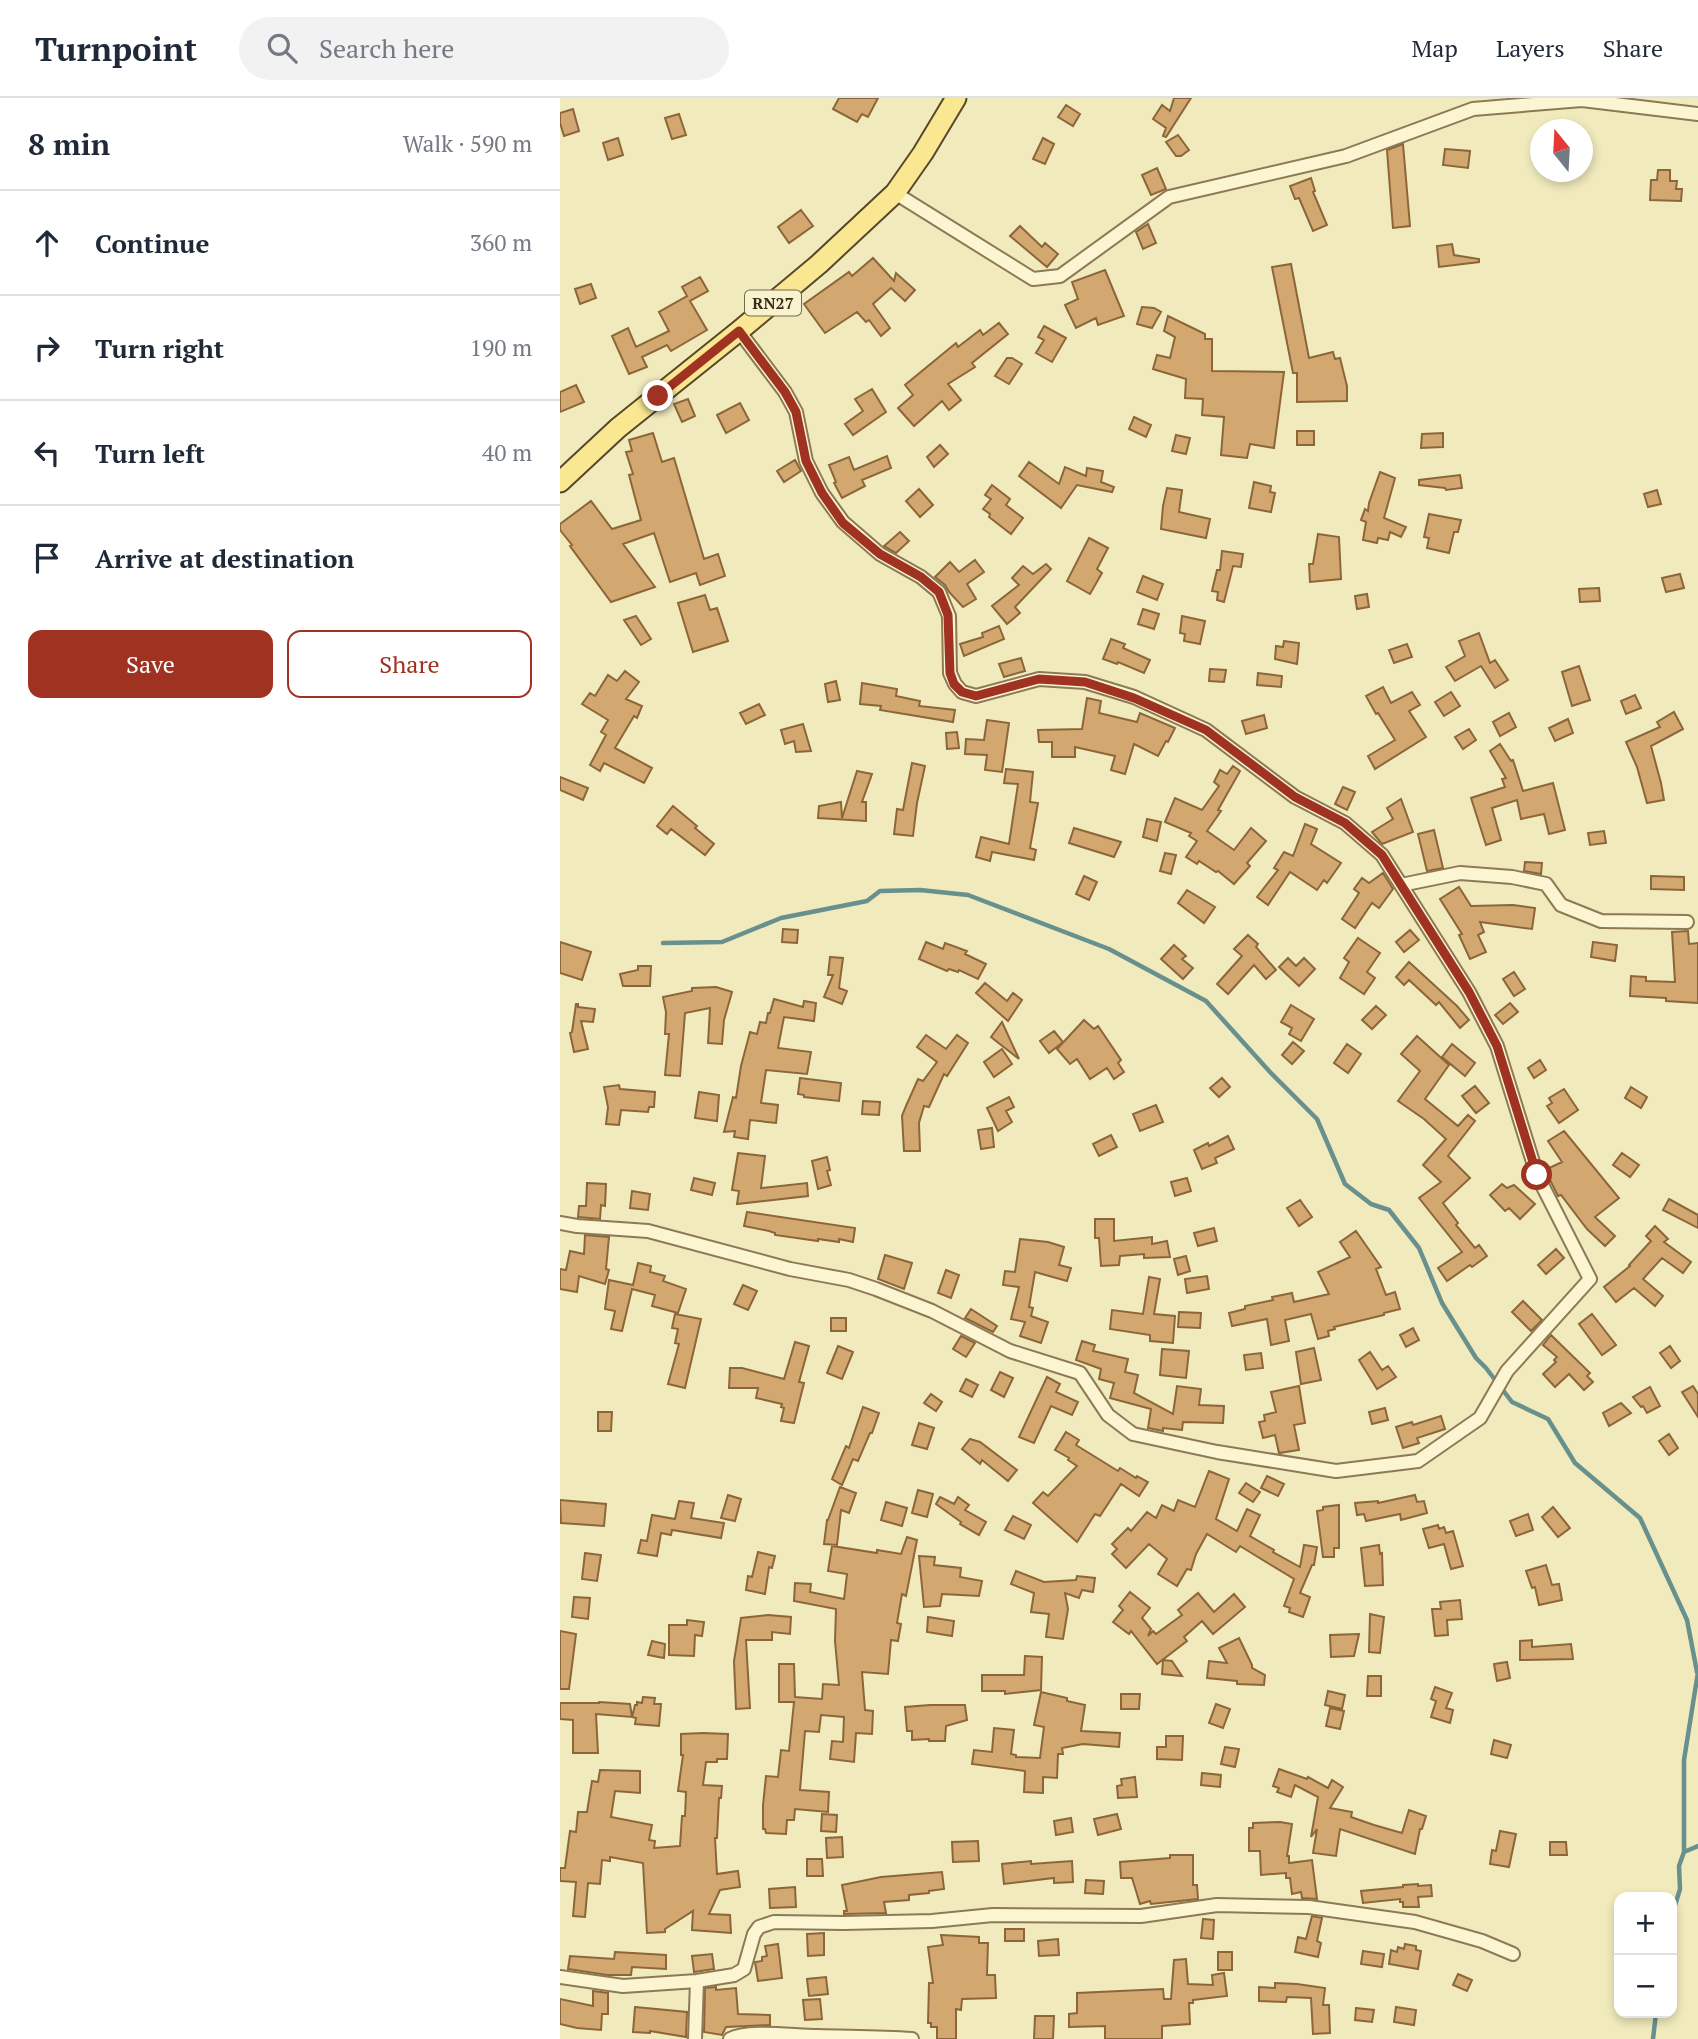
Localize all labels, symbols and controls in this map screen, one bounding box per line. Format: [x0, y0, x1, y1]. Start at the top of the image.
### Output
search box [239, 17, 729, 80]
text: Turnpoint [35, 27, 197, 70]
icon: search [263, 29, 301, 67]
text: Search here [319, 31, 454, 65]
text: Map [1411, 32, 1458, 64]
text: Layers [1496, 32, 1565, 64]
text: Share [1603, 32, 1663, 64]
north arrow [1530, 119, 1593, 182]
text: 8 min [28, 124, 110, 164]
text: Walk · 590 m [403, 128, 532, 159]
icon: ahead [28, 224, 66, 262]
text: Continue [95, 226, 209, 260]
text: 360 m [470, 227, 532, 258]
road number: RN27 [745, 290, 801, 316]
icon: right [28, 329, 66, 367]
text: Turn right [95, 331, 224, 365]
text: 190 m [470, 332, 532, 363]
route end [642, 380, 673, 411]
icon: left [28, 434, 66, 472]
text: Turn left [95, 436, 205, 470]
text: 40 m [482, 437, 532, 468]
icon: arrive [28, 539, 66, 577]
text: Arrive at destination [95, 541, 354, 575]
button: Save [28, 630, 273, 698]
button: Share [287, 630, 532, 698]
route start [1521, 1159, 1552, 1190]
map controls [1614, 1892, 1677, 2018]
button: + [1614, 1892, 1677, 1955]
button: − [1614, 1955, 1677, 2018]

